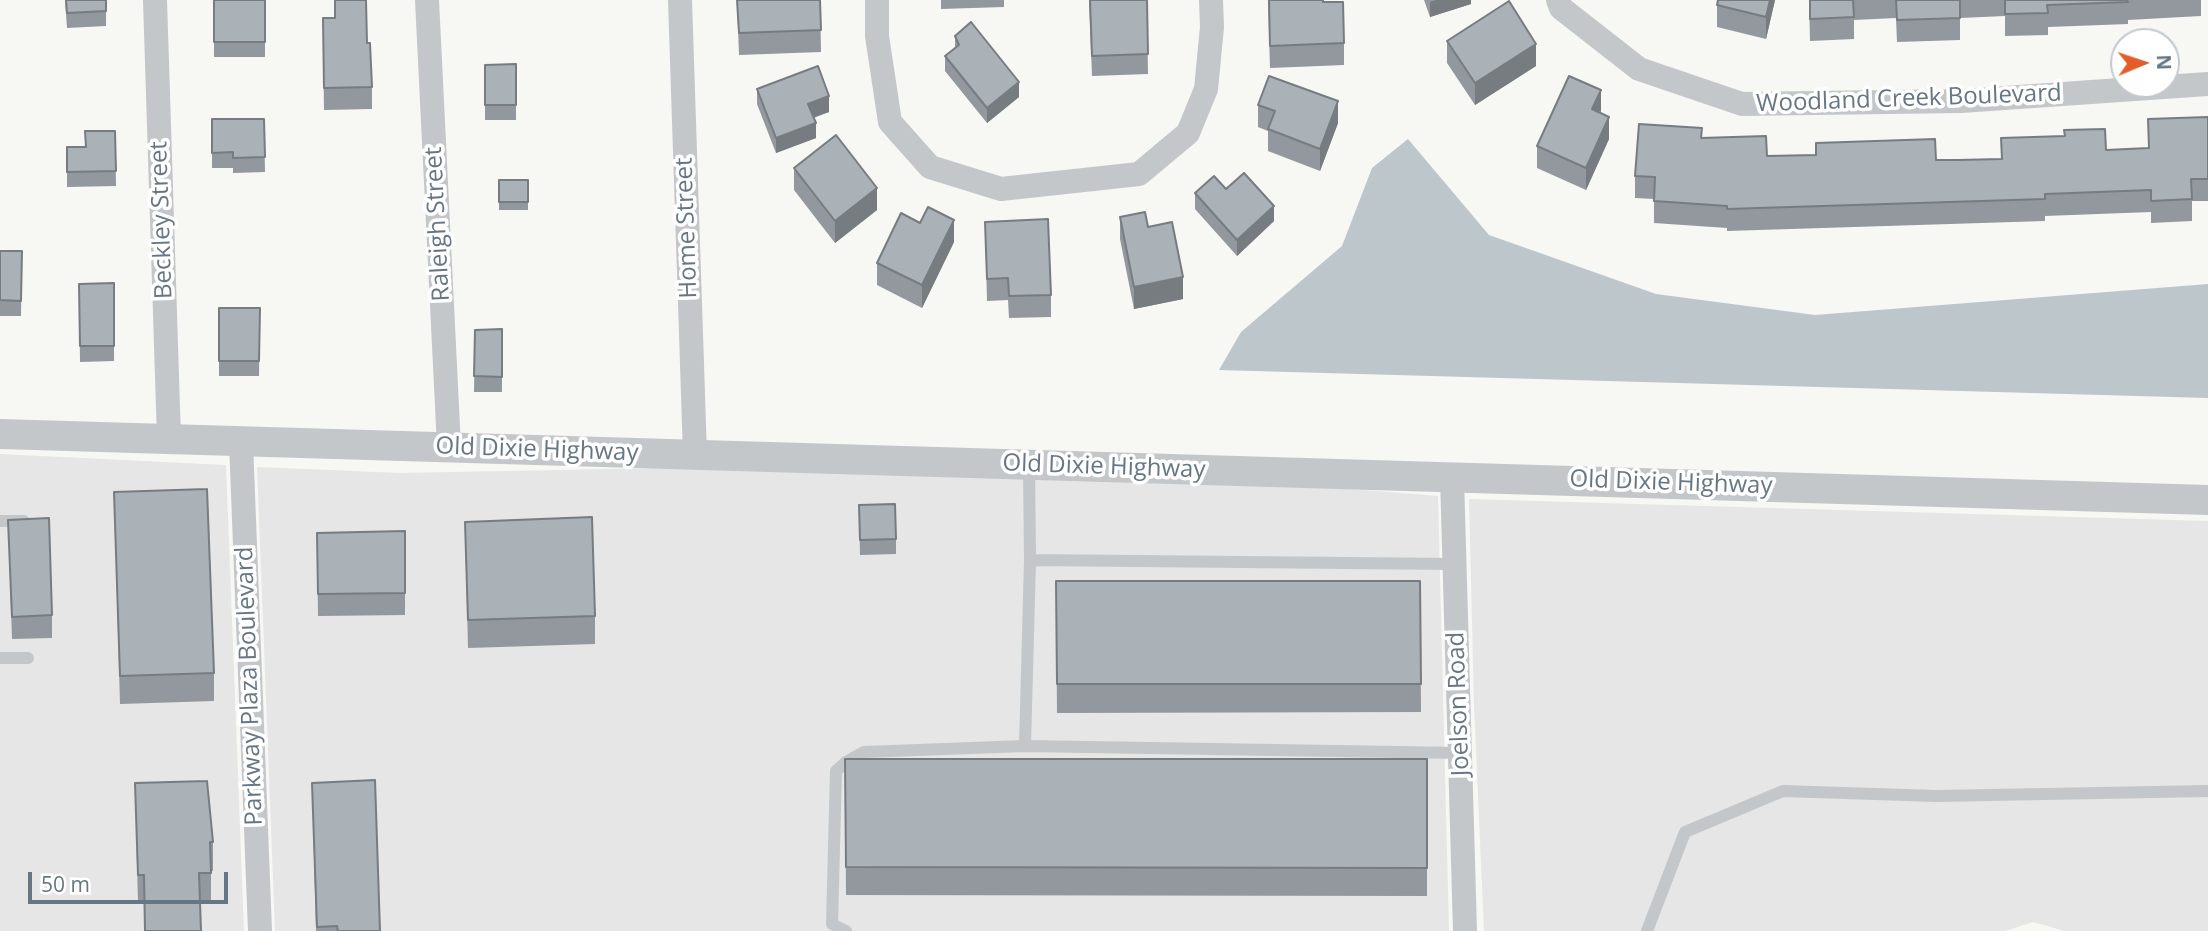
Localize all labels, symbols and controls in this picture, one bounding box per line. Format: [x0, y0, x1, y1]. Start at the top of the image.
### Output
north arrow [2110, 28, 2180, 98]
text: N [2151, 54, 2177, 71]
street label: Woodland Creek Boulevard [1756, 79, 2062, 119]
street label: Beckley Street [145, 141, 179, 299]
street label: Raleigh Street [420, 146, 456, 302]
street label: Home Street [670, 157, 704, 299]
street label: Old Dixie Highway [435, 432, 639, 468]
street label: Old Dixie Highway [1002, 449, 1206, 485]
street label: Old Dixie Highway [1569, 465, 1773, 501]
street label: Parkway Plaza Boulevard [231, 546, 269, 826]
street label: Joelson Road [1442, 631, 1476, 777]
scale bar [32, 858, 231, 902]
text: 50 m [41, 870, 90, 898]

